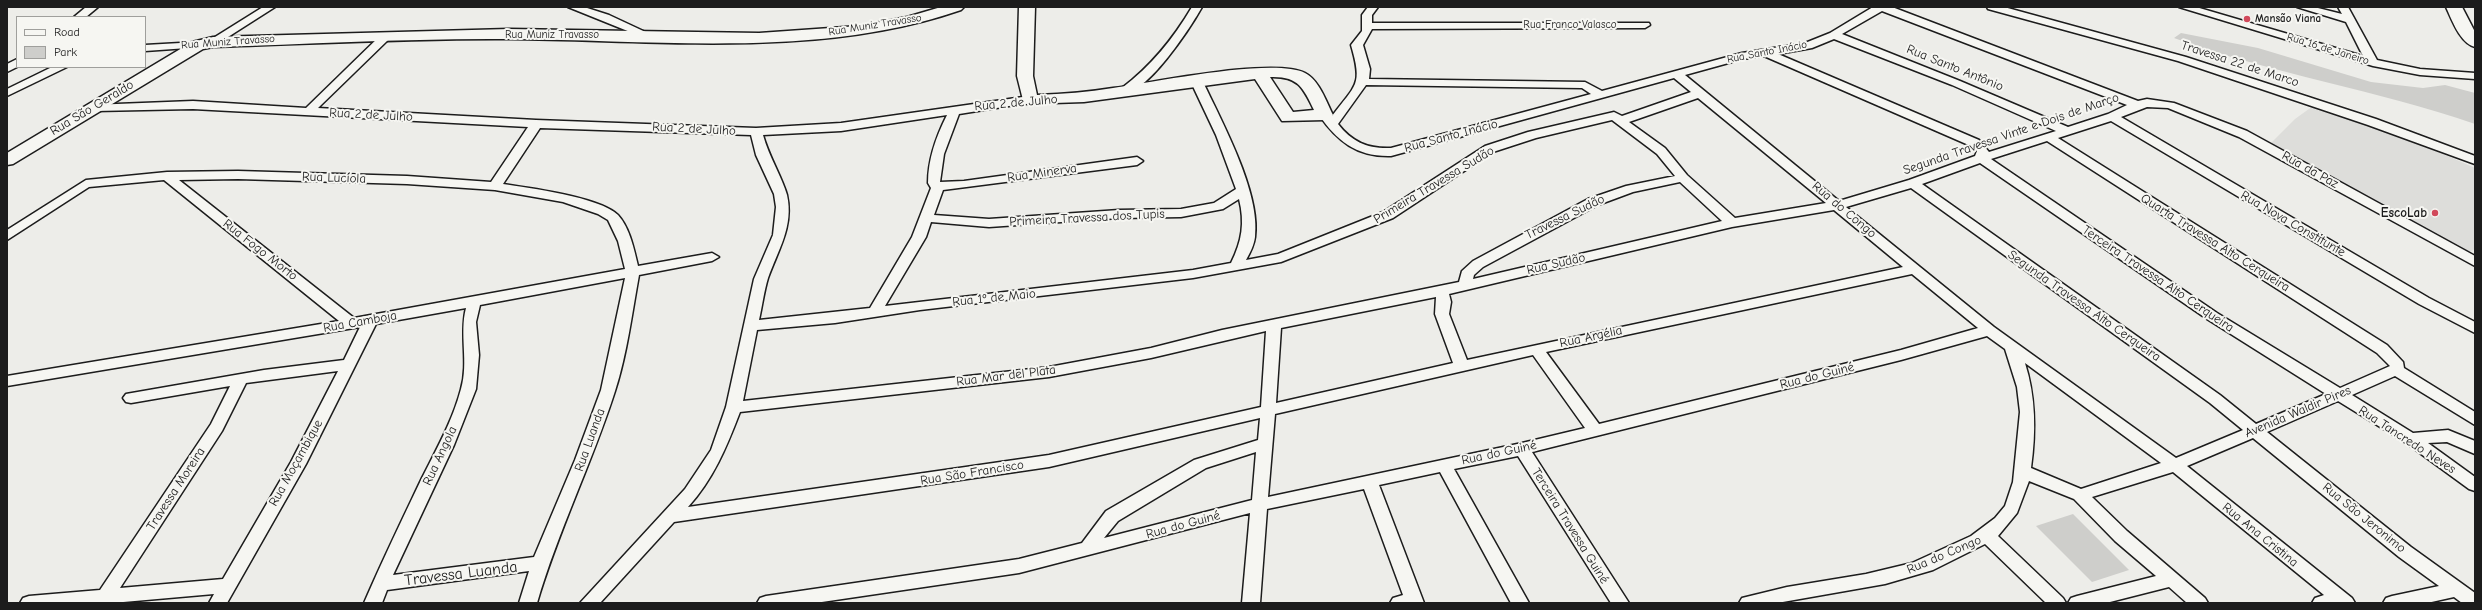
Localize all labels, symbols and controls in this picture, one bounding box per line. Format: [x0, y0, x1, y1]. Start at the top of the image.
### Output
street label: Rua Muniz Travasso [828, 11, 922, 39]
place label: Mansão Viana [2255, 12, 2321, 26]
marker: Mansão Viana [2242, 14, 2252, 24]
legend [16, 16, 146, 68]
street label: Rua Franco Valasco [1523, 18, 1617, 32]
text: Road [54, 25, 80, 39]
street label: Rua Muniz Travasso [505, 28, 599, 42]
street label: Rua 16 de Janeiro [2285, 30, 2371, 68]
street label: Rua Muniz Travasso [181, 32, 275, 52]
street label: Rua Santo Inácio [1726, 38, 1808, 66]
street label: Travessa 22 de Marco [2179, 38, 2301, 90]
street label: Rua Santo Antônio [1904, 41, 2006, 95]
text: Park [54, 45, 77, 59]
street label: Rua São Geraldo [47, 77, 137, 139]
street label: Segunda Travessa Vinte e Dois de Março [1901, 90, 2121, 178]
street label: Rua 2 de Julho [974, 92, 1058, 114]
street label: Rua 2 de Julho [329, 105, 413, 125]
street label: Rua Santo Inácio [1403, 116, 1499, 156]
street label: Rua 2 de Julho [652, 119, 736, 139]
street label: Primeira Travessa Sudão [1371, 143, 1497, 227]
street label: Rua da Paz [2279, 148, 2341, 192]
street label: Rua Minerva [1006, 160, 1078, 186]
street label: Rua Lucíola [302, 169, 366, 187]
street label: Rua do Congo [1809, 179, 1879, 241]
street label: Rua Nova Constitunte [2238, 188, 2348, 260]
street label: Travessa Sudão [1523, 191, 1607, 243]
street label: Quarta Travessa Alto Cerqueira [2138, 191, 2292, 295]
place label: EscoLab [2381, 205, 2427, 221]
street label: Primeira Travessa dos Tupis [1009, 206, 1165, 230]
marker: EscoLab [2430, 208, 2440, 218]
street label: Rua Fogo Morto [220, 216, 300, 284]
street label: Terceira Travessa Alto Cerqueira [2079, 222, 2237, 336]
street label: Segunda Travessa Alto Cerqueira [2005, 247, 2163, 365]
street label: Rua Sudão [1525, 250, 1587, 278]
street label: Rua 1º de Maio [952, 286, 1036, 310]
street label: Rua Camboja [322, 308, 398, 336]
street label: Rua Argélia [1558, 323, 1624, 351]
street label: Rua do Guiné [1778, 359, 1856, 393]
street label: Rua Mar del Plata [955, 362, 1057, 390]
street label: Avenida Waldir Pires [2243, 383, 2353, 441]
street label: Rua Tancredo Neves [2355, 403, 2459, 477]
street label: Rua Luanda [571, 406, 609, 474]
street label: Rua Moçambique [266, 417, 326, 509]
street label: Rua Angola [420, 424, 460, 488]
street label: Rua do Guiné [1460, 437, 1538, 469]
street label: Travessa Moreira [143, 445, 209, 533]
street label: Rua São Francisco [919, 457, 1025, 489]
street label: Terceira Travessa Guiné [1528, 465, 1612, 587]
street label: Rua São Jeronimo [2319, 480, 2409, 556]
street label: Rua Ana Cristina [2219, 500, 2301, 570]
street label: Rua do Guiné [1144, 508, 1222, 542]
street label: Rua do Congo [1904, 532, 1984, 578]
street label: Travessa Luanda [403, 558, 519, 590]

